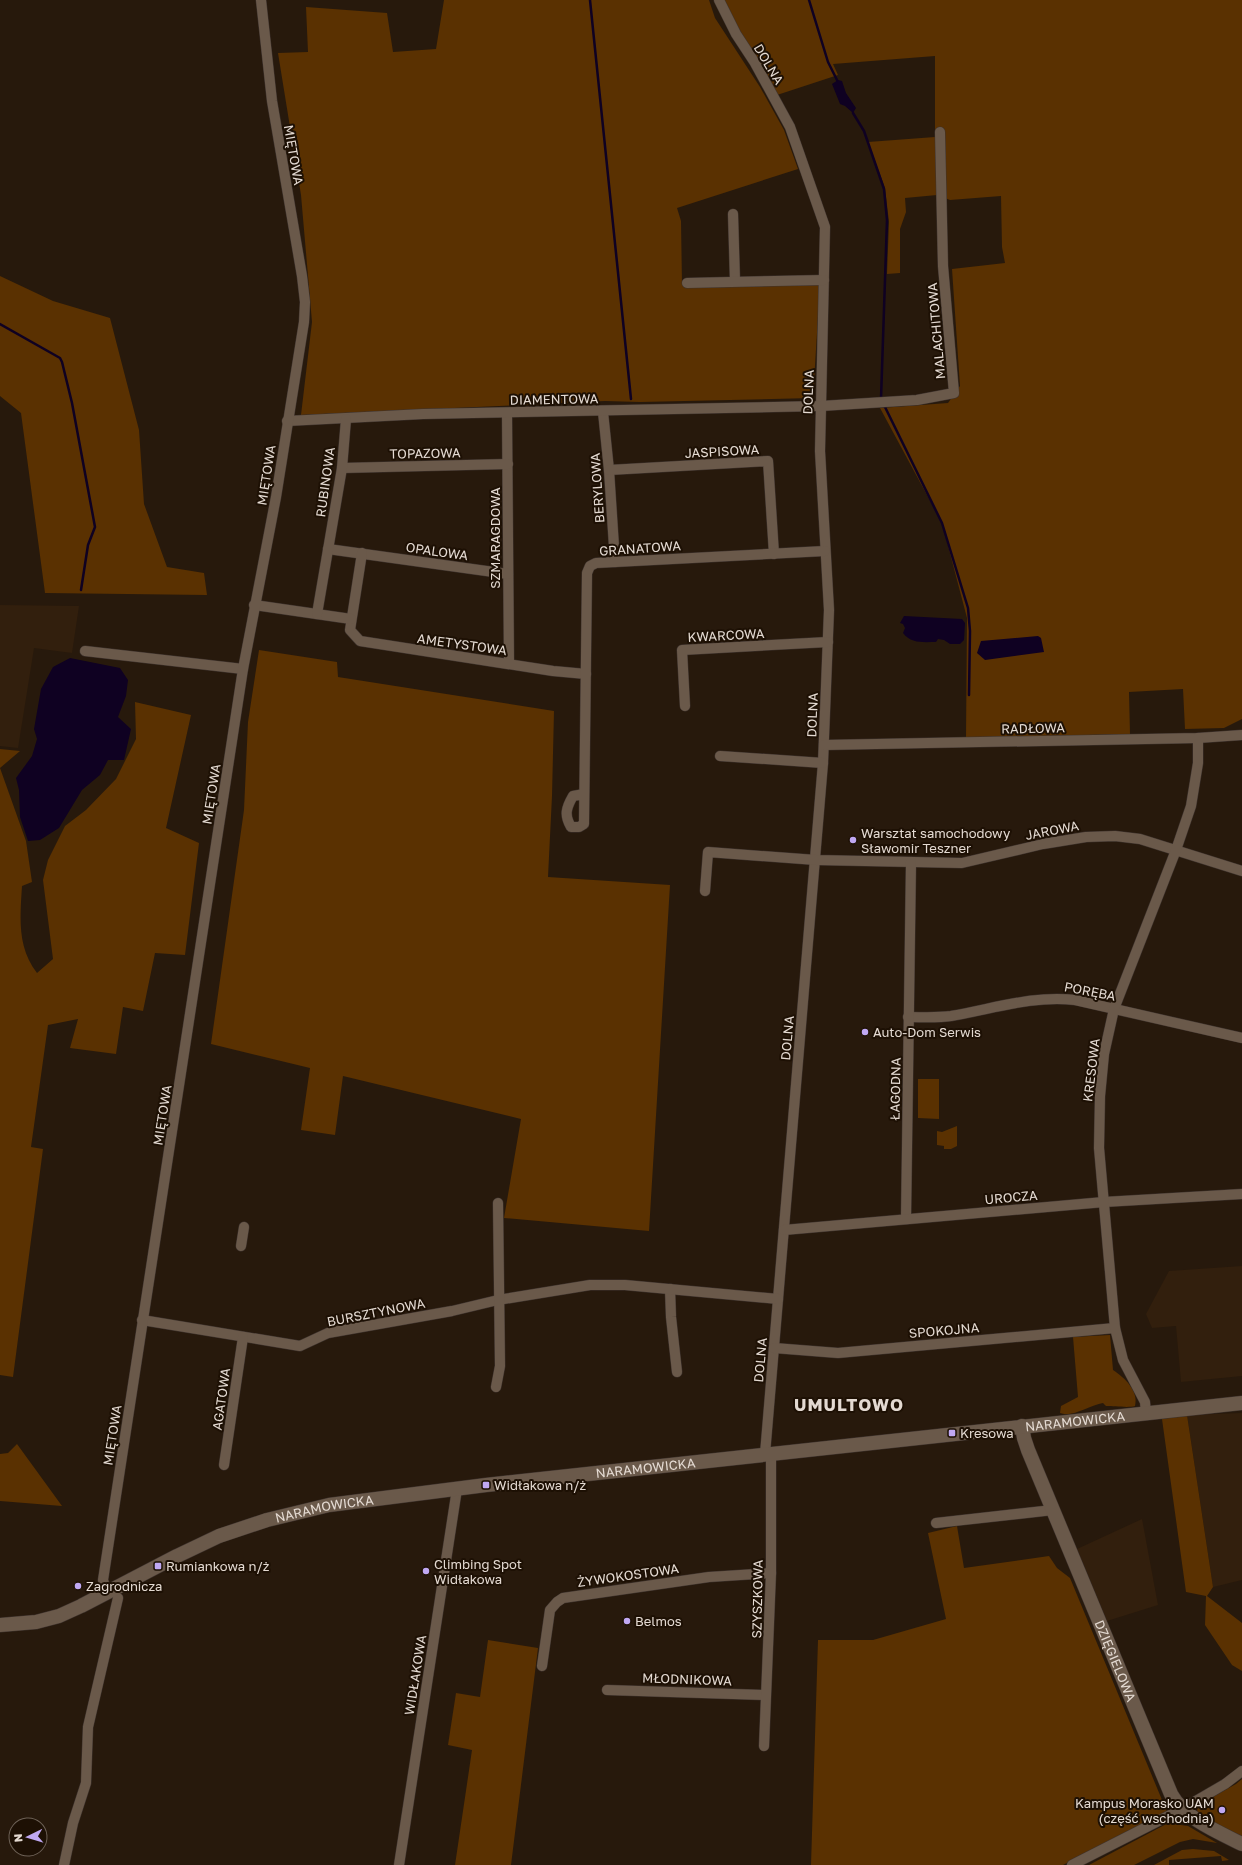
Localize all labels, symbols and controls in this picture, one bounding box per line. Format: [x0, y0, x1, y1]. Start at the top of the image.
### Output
street label: DOLNA [751, 41, 788, 88]
street label: MIĘTOWA [281, 124, 307, 187]
street label: MALACHITOWA [924, 282, 948, 380]
street label: DOLNA [799, 369, 817, 415]
street label: DIAMENTOWA [510, 390, 599, 408]
street label: JASPISOWA [684, 441, 760, 461]
street label: MIĘTOWA [253, 443, 279, 506]
street label: TOPAZOWA [389, 444, 461, 462]
street label: RUBINOWA [312, 446, 338, 518]
street label: BERYLOWA [587, 452, 607, 524]
street label: SZMARAGDOWA [487, 487, 503, 589]
street label: GRANATOWA [599, 537, 682, 559]
street label: OPALOWA [405, 539, 469, 563]
street label: KWARCOWA [687, 625, 765, 645]
street label: AMETYSTOWA [416, 630, 508, 658]
street label: DOLNA [803, 692, 821, 738]
street label: RADŁOWA [1001, 719, 1065, 737]
street label: MIĘTOWA [198, 762, 224, 825]
street label: JAROWA [1024, 817, 1080, 843]
place label: Warsztat samochodowy Sławomir Teszner [861, 825, 1011, 856]
marker: Warsztat samochodowy Sławomir Teszner [848, 835, 858, 845]
street label: PORĘBA [1063, 978, 1117, 1004]
street label: DOLNA [777, 1015, 797, 1061]
place label: Auto-Dom Serwis [873, 1024, 981, 1040]
marker: Auto-Dom Serwis [860, 1027, 870, 1037]
street label: KRESOWA [1079, 1037, 1103, 1103]
street label: ŁAGODNA [886, 1057, 904, 1121]
street label: MIĘTOWA [149, 1083, 175, 1146]
street label: UROCZA [984, 1187, 1038, 1207]
street label: BURSZTYNOWA [326, 1295, 427, 1329]
street label: SPOKOJNA [908, 1319, 980, 1341]
street label: DOLNA [750, 1337, 770, 1383]
street label: AGATOWA [209, 1367, 233, 1431]
district label: UMULTOWO [794, 1394, 904, 1415]
street label: MIĘTOWA [99, 1403, 125, 1466]
street label: NARAMOWICKA [1024, 1408, 1126, 1434]
place label: Kresowa [960, 1425, 1014, 1441]
marker: Kresowa [947, 1428, 957, 1438]
street label: NARAMOWICKA [595, 1454, 697, 1481]
place label: Widłakowa n/ż [494, 1477, 587, 1493]
marker: Widłakowa n/ż [481, 1480, 491, 1490]
street label: NARAMOWICKA [273, 1491, 375, 1526]
place label: Climbing Spot Widłakowa [434, 1556, 522, 1587]
place label: Rumiankowa n/ż [166, 1558, 270, 1574]
street label: SZYSZKOWA [748, 1559, 766, 1638]
street label: ŻYWOKOSTOWA [576, 1560, 680, 1590]
marker: Rumiankowa n/ż [153, 1561, 163, 1571]
marker: Climbing Spot Widłakowa [421, 1566, 431, 1576]
place label: Zagrodnicza [86, 1578, 162, 1594]
marker: Zagrodnicza [73, 1581, 83, 1591]
place label: Belmos [635, 1613, 682, 1629]
marker: Belmos [622, 1616, 632, 1626]
street label: DZIĘGIELOWA [1092, 1618, 1140, 1704]
street label: WIDŁAKOWA [401, 1633, 429, 1716]
street label: MŁODNIKOWA [642, 1669, 732, 1689]
place label: Kampus Morasko UAM (część wschodnia) [1075, 1795, 1214, 1826]
marker: Kampus Morasko UAM (część wschodnia) [1217, 1805, 1227, 1815]
north arrow [8, 1817, 48, 1857]
text: N [11, 1833, 24, 1843]

